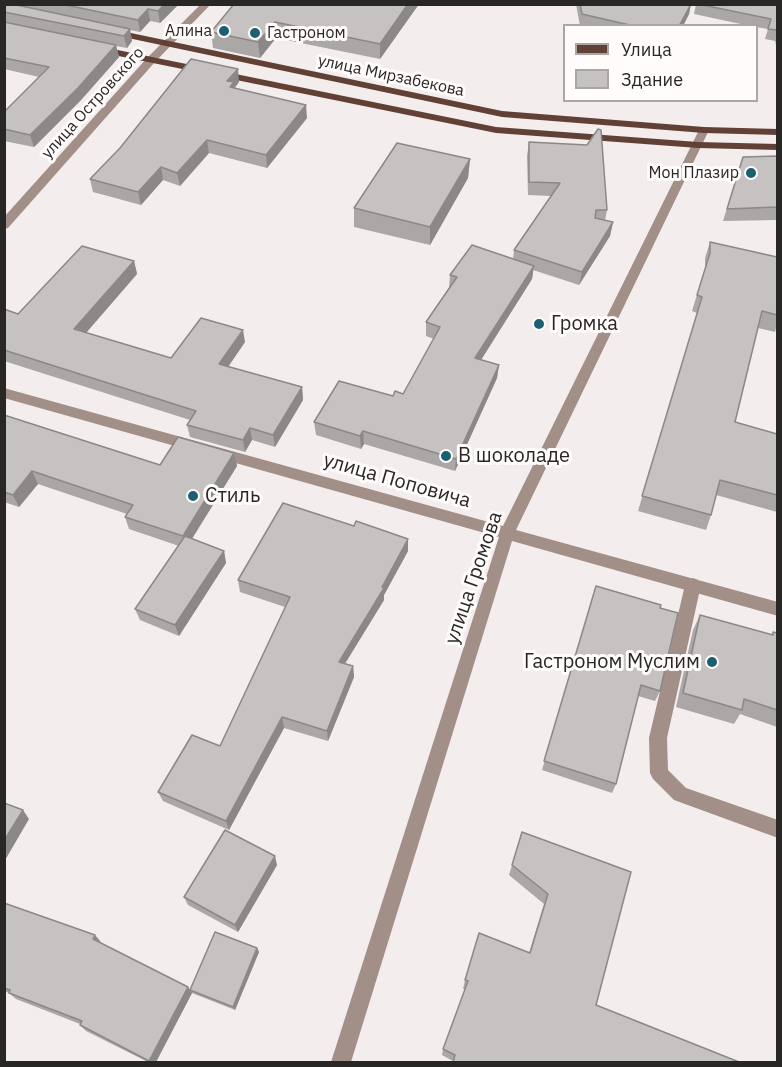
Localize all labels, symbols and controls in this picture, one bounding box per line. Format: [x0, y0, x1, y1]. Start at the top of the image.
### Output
place label: Алина [165, 21, 212, 41]
place label: Гастроном [267, 23, 346, 43]
marker: Алина [217, 24, 231, 38]
legend [563, 24, 758, 102]
marker: Гастроном [248, 26, 262, 40]
text: Улица [621, 38, 672, 61]
street label: улица Островского [38, 43, 148, 163]
street label: улица Мирзабекова [316, 51, 466, 101]
text: Здание [621, 68, 683, 91]
place label: Мон Плазир [648, 163, 739, 183]
marker: Мон Плазир [744, 166, 758, 180]
place label: Громка [551, 312, 618, 336]
marker: Громка [532, 317, 546, 331]
place label: В шоколаде [458, 444, 570, 468]
street label: улица Поповича [321, 448, 473, 514]
marker: В шоколаде [439, 449, 453, 463]
place label: Стиль [205, 484, 260, 508]
marker: Стиль [186, 489, 200, 503]
street label: улица Громова [440, 509, 508, 647]
place label: Гастроном Муслим [524, 650, 700, 674]
marker: Гастроном Муслим [705, 655, 719, 669]

